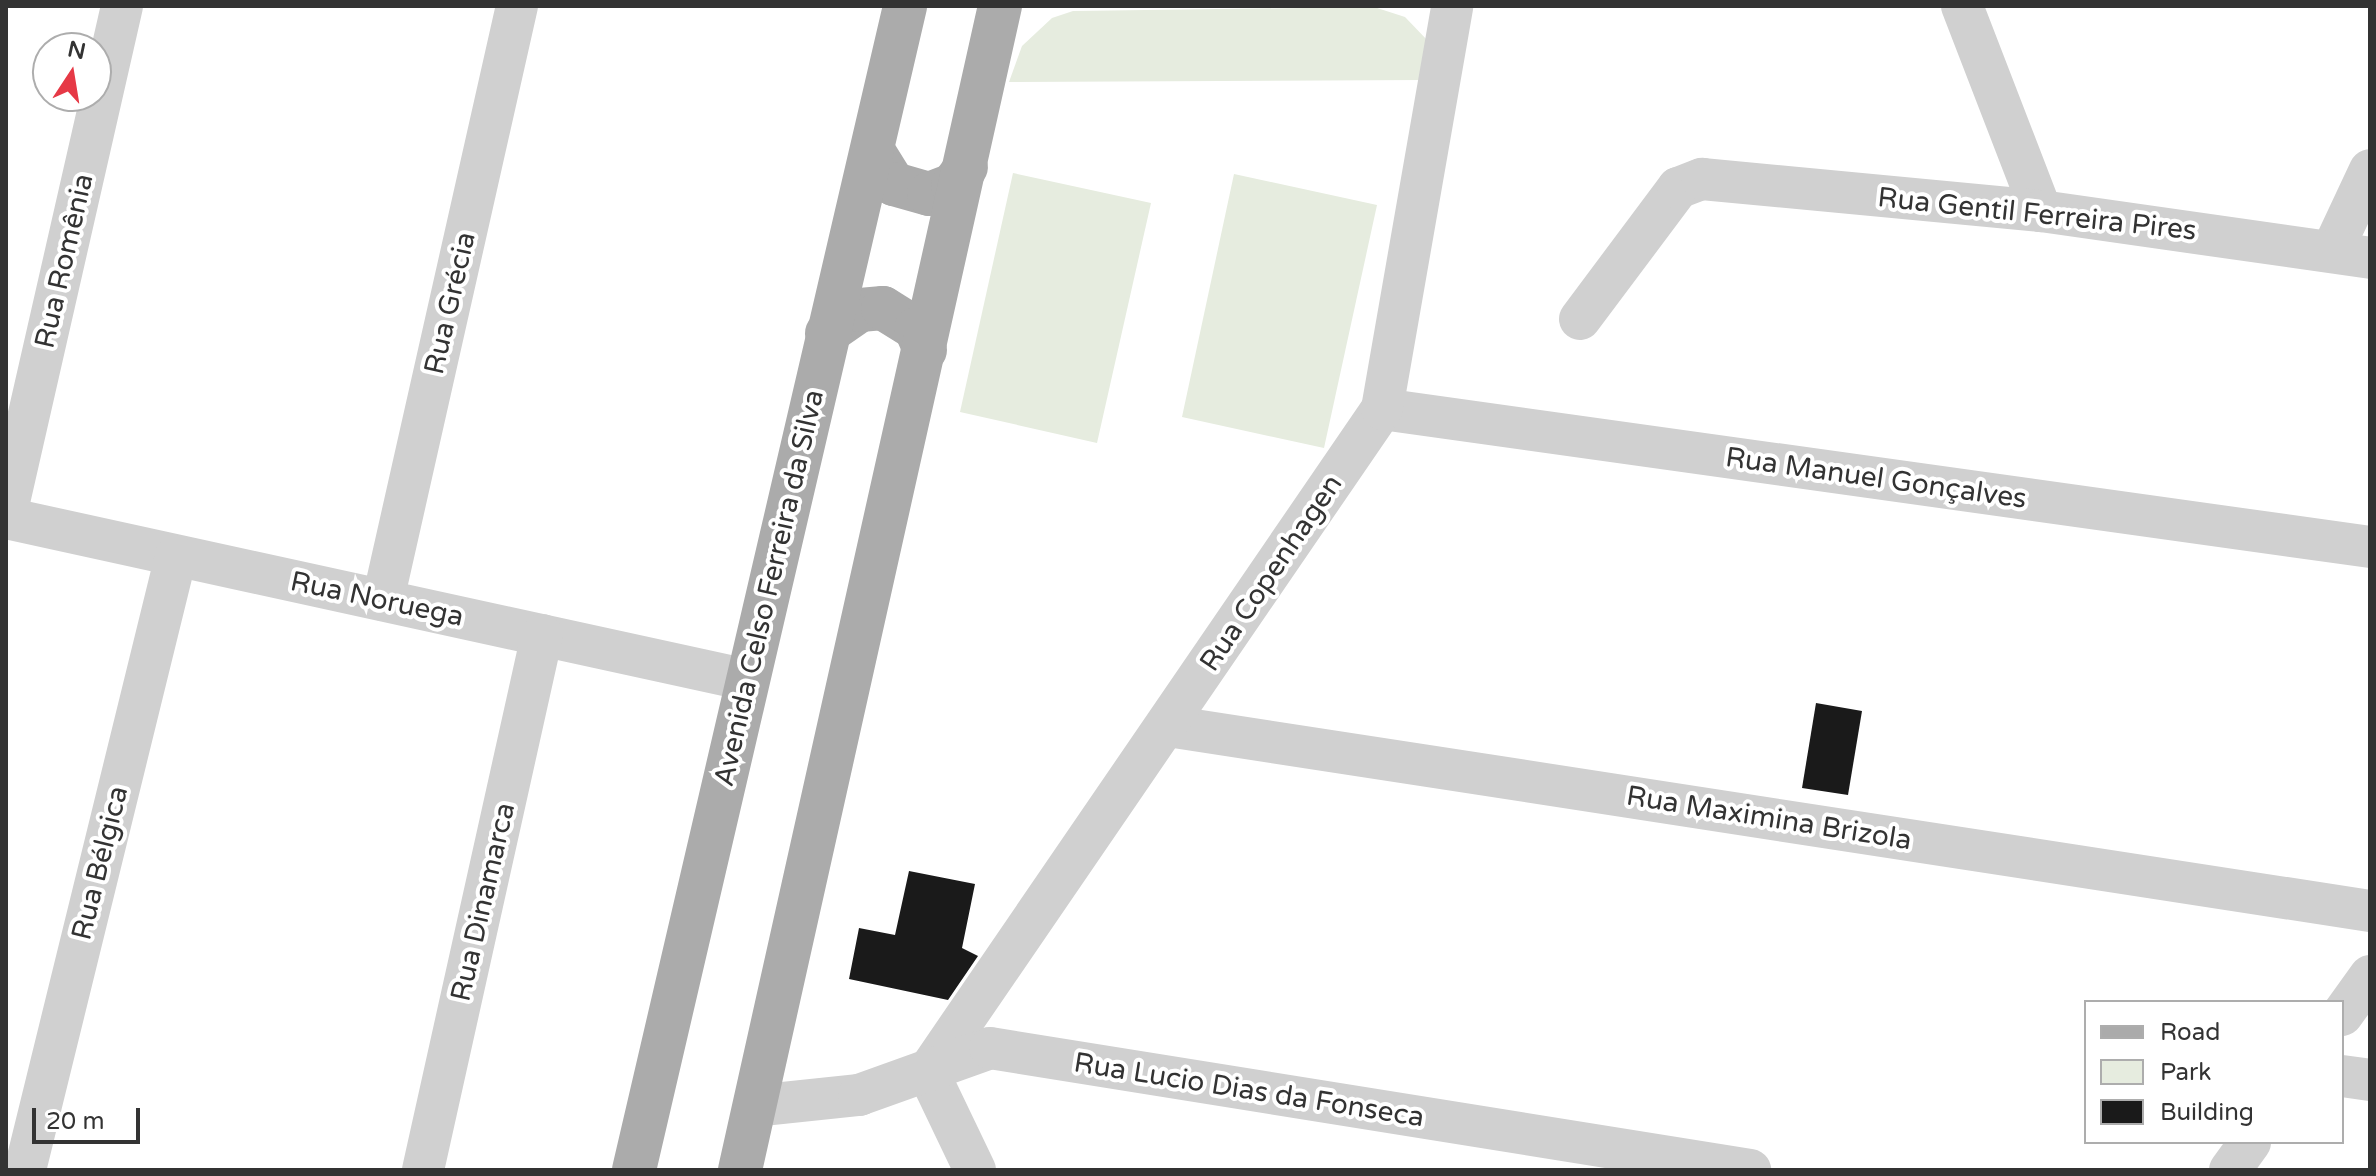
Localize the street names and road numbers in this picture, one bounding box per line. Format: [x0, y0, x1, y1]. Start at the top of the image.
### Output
street label: Rua Romênia [28, 170, 100, 352]
street label: Rua Gentil Ferreira Pires [1876, 181, 2198, 247]
street label: Rua Grécia [417, 229, 483, 377]
street label: Avenida Celso Ferreira da Silva [707, 386, 831, 790]
street label: Rua Manuel Gonçalves [1723, 440, 2029, 516]
street label: Rua Copenhagen [1193, 468, 1349, 678]
street label: Rua Noruega [287, 564, 467, 634]
street label: Rua Maximina Brizola [1624, 779, 1914, 857]
street label: Rua Bélgica [65, 783, 135, 943]
street label: Rua Dinamarca [444, 799, 522, 1005]
street label: Rua Lucio Dias da Fonseca [1071, 1046, 1427, 1134]

